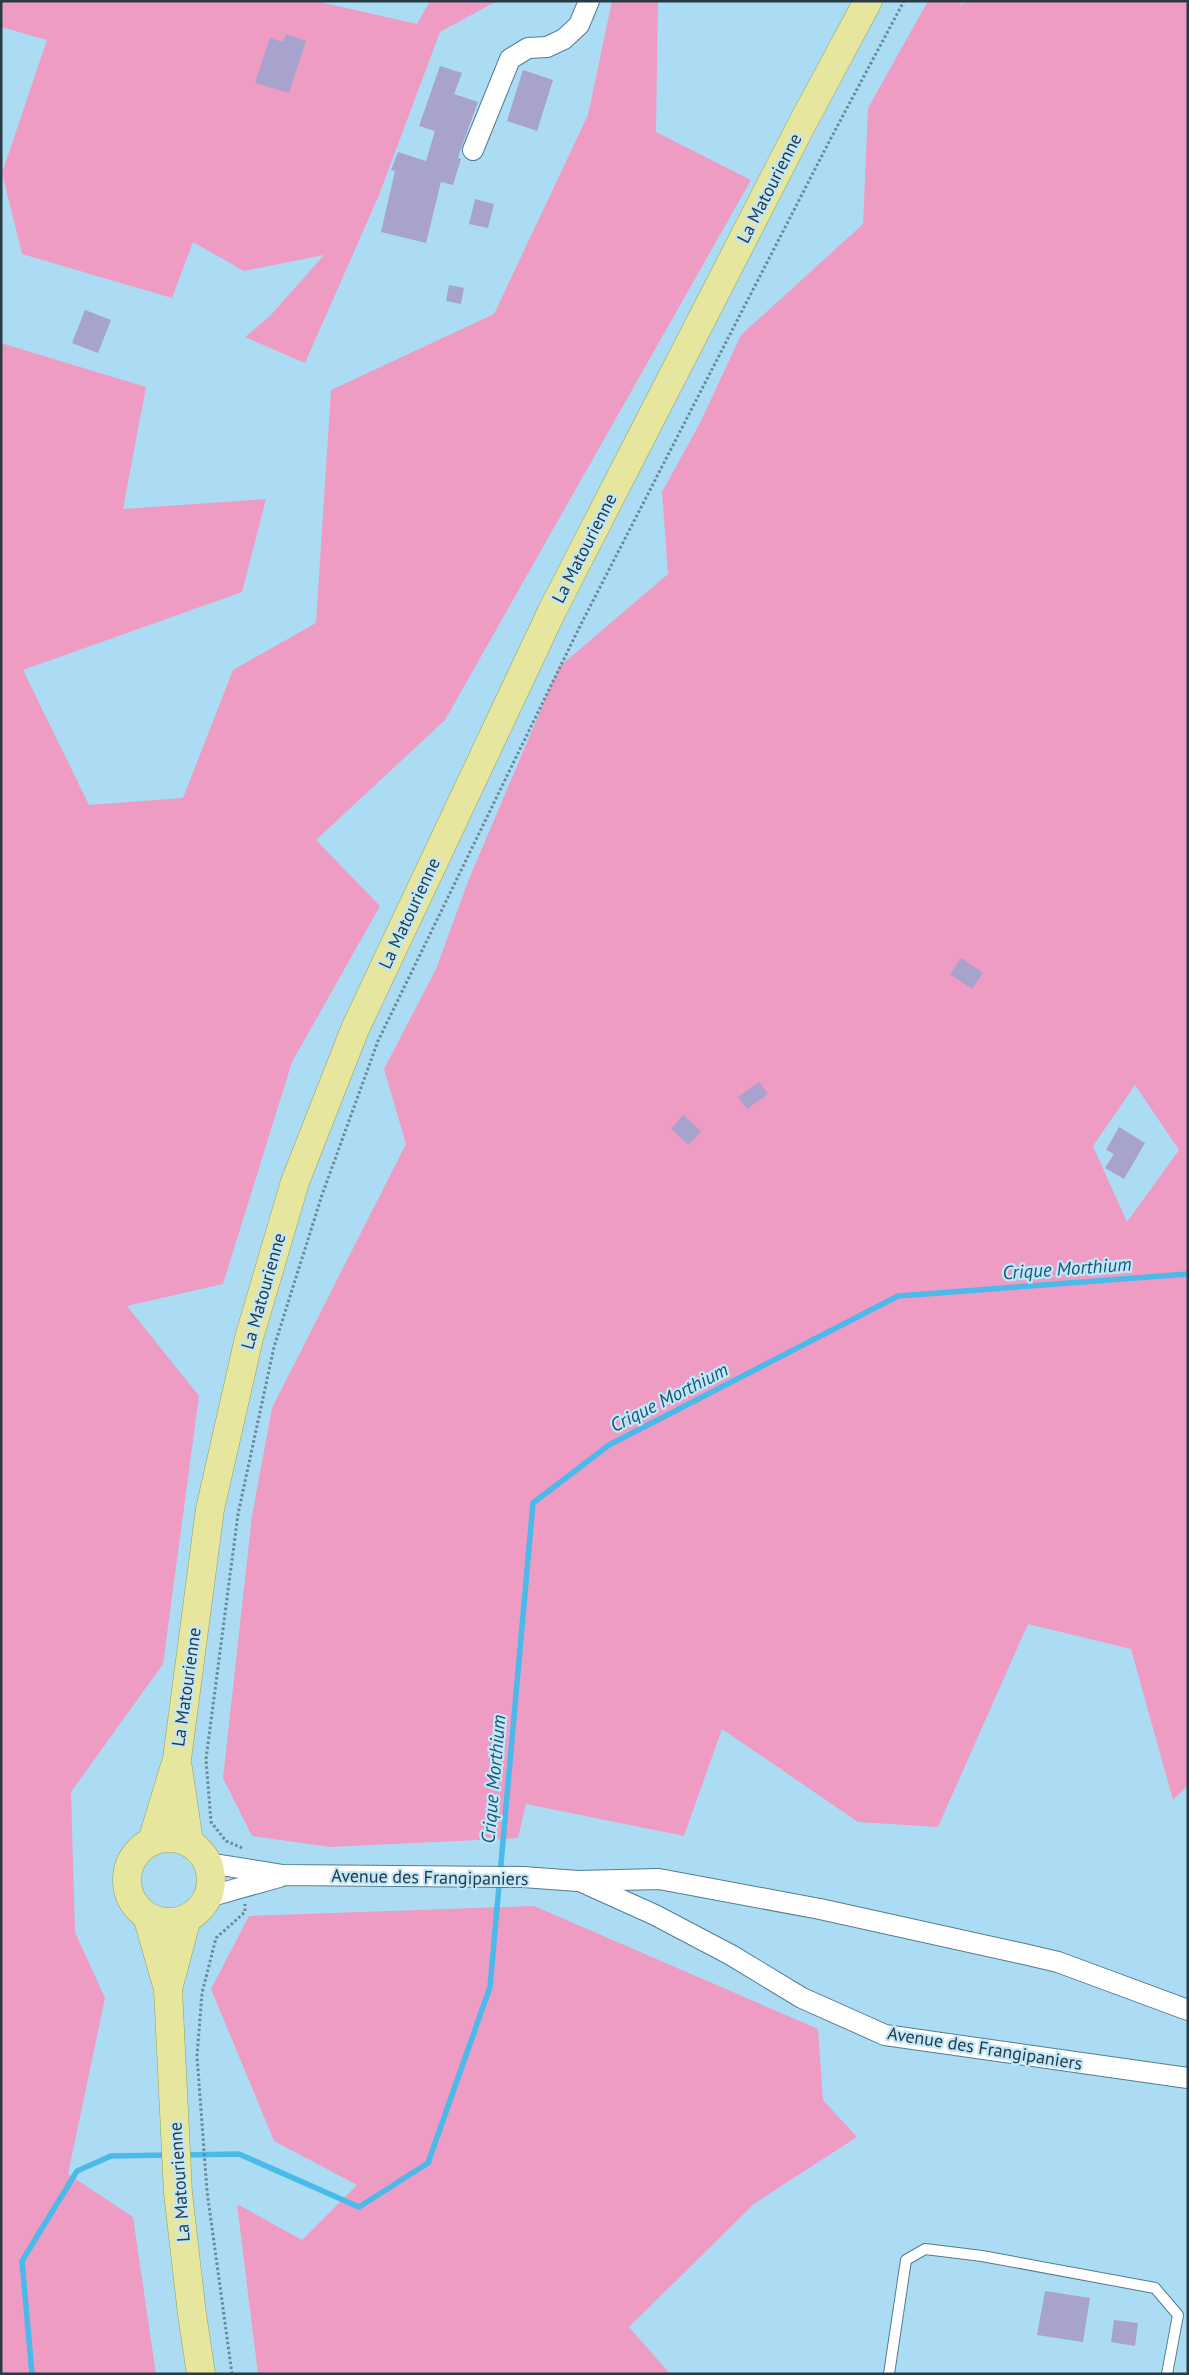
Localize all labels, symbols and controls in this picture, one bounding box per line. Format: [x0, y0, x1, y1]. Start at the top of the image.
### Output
street label: La Matourienne [732, 129, 806, 247]
street label: La Matourienne [547, 489, 621, 607]
street label: La Matourienne [373, 854, 445, 972]
street label: La Matourienne [235, 1230, 291, 1352]
water label: Crique Morthium [1002, 1252, 1132, 1284]
water label: Crique Morthium [606, 1357, 732, 1437]
street label: La Matourienne [166, 1626, 206, 1748]
water label: Crique Morthium [475, 1714, 511, 1844]
street label: Avenue des Frangipaniers [331, 1864, 529, 1890]
street label: Avenue des Frangipaniers [886, 2021, 1084, 2075]
street label: La Matourienne [163, 2121, 195, 2243]

